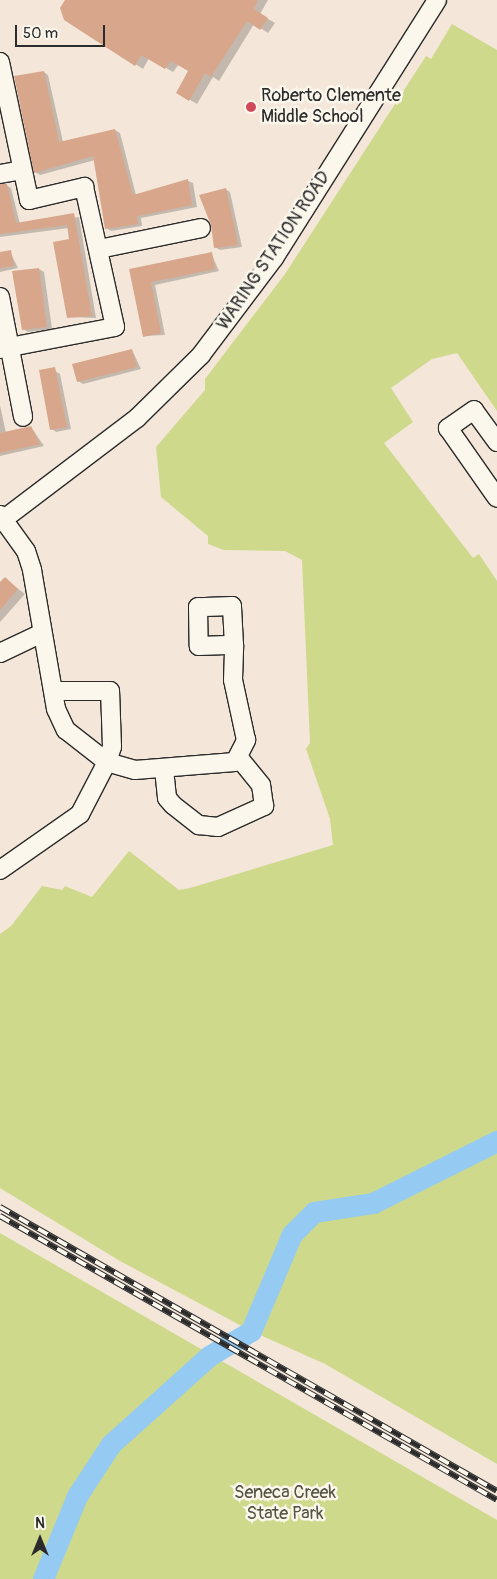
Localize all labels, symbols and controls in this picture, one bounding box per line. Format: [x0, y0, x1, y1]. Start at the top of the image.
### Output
scale bar [18, 15, 108, 47]
text: 50 m [23, 24, 58, 43]
place label: Roberto Clemente Middle School [261, 86, 401, 128]
marker: Roberto Clemente Middle School [245, 101, 257, 113]
street label: WARING STATION ROAD [213, 167, 335, 335]
park label: Seneca Creek State Park [234, 1483, 336, 1526]
north arrow [15, 1514, 65, 1564]
text: N [35, 1515, 45, 1532]

